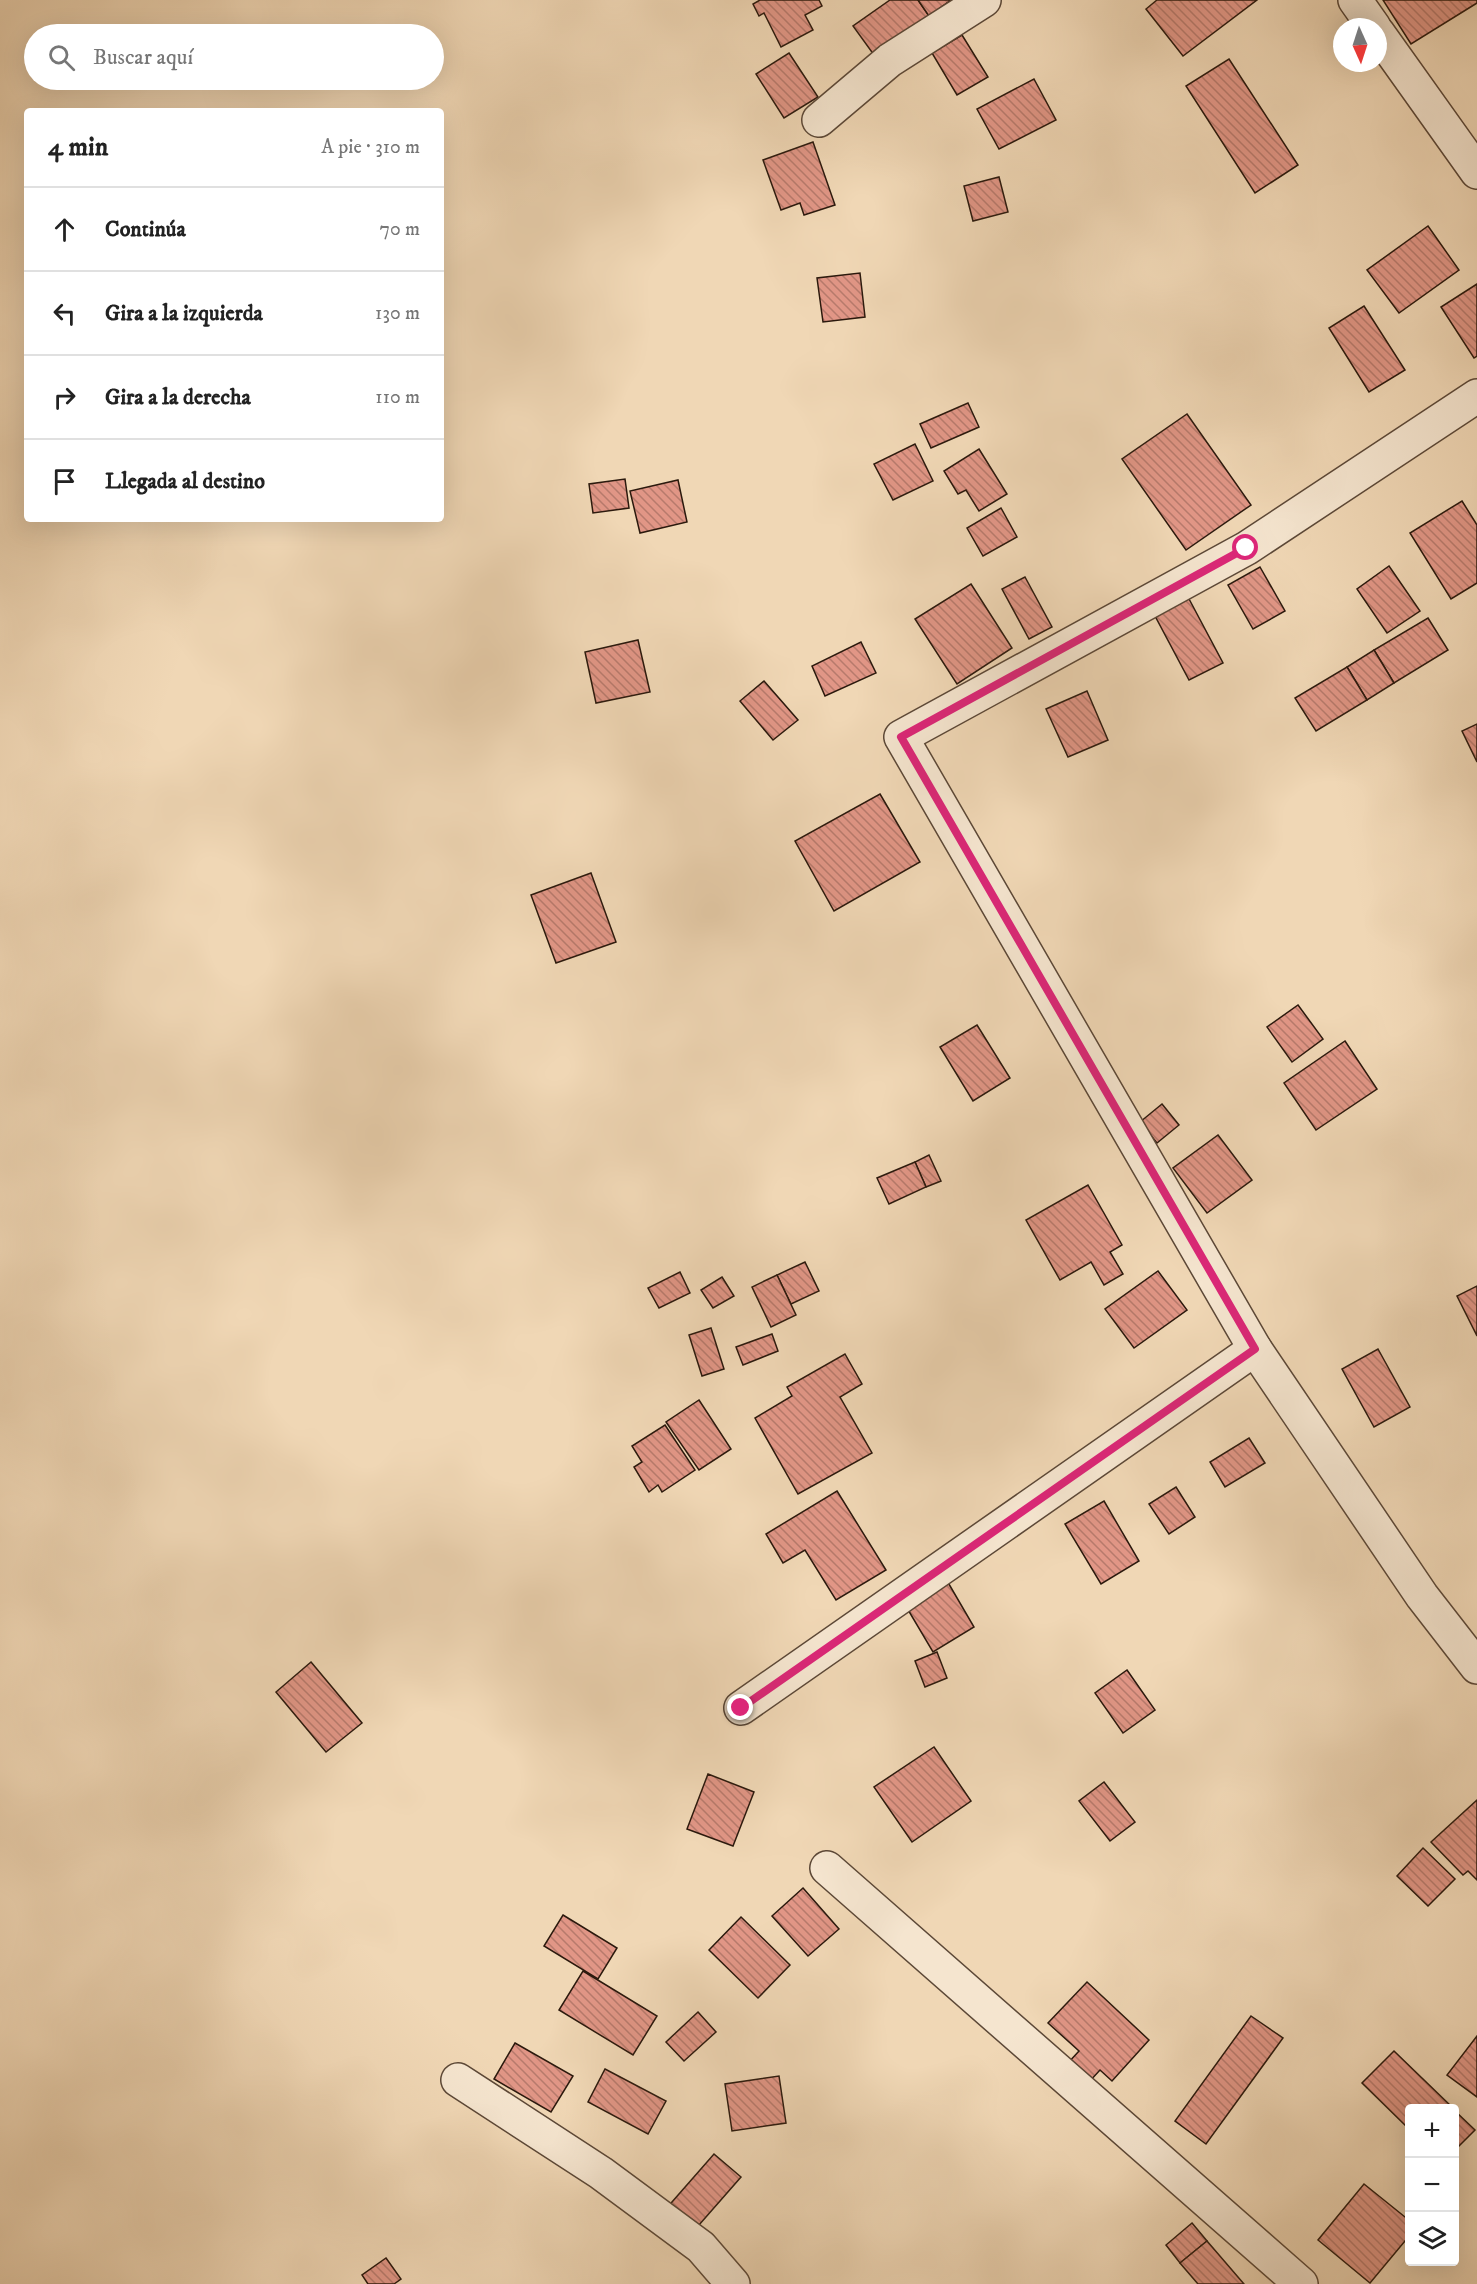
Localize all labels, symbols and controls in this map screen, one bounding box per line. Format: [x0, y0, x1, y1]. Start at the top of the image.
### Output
north arrow [1333, 18, 1387, 72]
search box [24, 24, 444, 90]
icon: search [45, 41, 78, 74]
text: Buscar aquí [93, 44, 193, 71]
text: 4 min [48, 131, 108, 164]
text: A pie · 310 m [321, 135, 420, 160]
icon: ahead [48, 213, 81, 246]
text: Continúa [105, 216, 186, 243]
text: 70 m [379, 217, 420, 242]
icon: left [48, 297, 81, 330]
text: Gira a la izquierda [105, 300, 263, 327]
text: 130 m [375, 301, 420, 326]
icon: right [48, 381, 81, 414]
text: Gira a la derecha [105, 384, 251, 411]
text: 110 m [375, 385, 420, 410]
icon: arrive [48, 465, 81, 498]
text: Llegada al destino [105, 468, 265, 495]
route start [1232, 534, 1258, 560]
route end [727, 1694, 753, 1720]
map controls [1405, 2104, 1459, 2266]
button: + [1405, 2104, 1459, 2158]
button: − [1405, 2158, 1459, 2212]
button: layers [1405, 2212, 1459, 2266]

